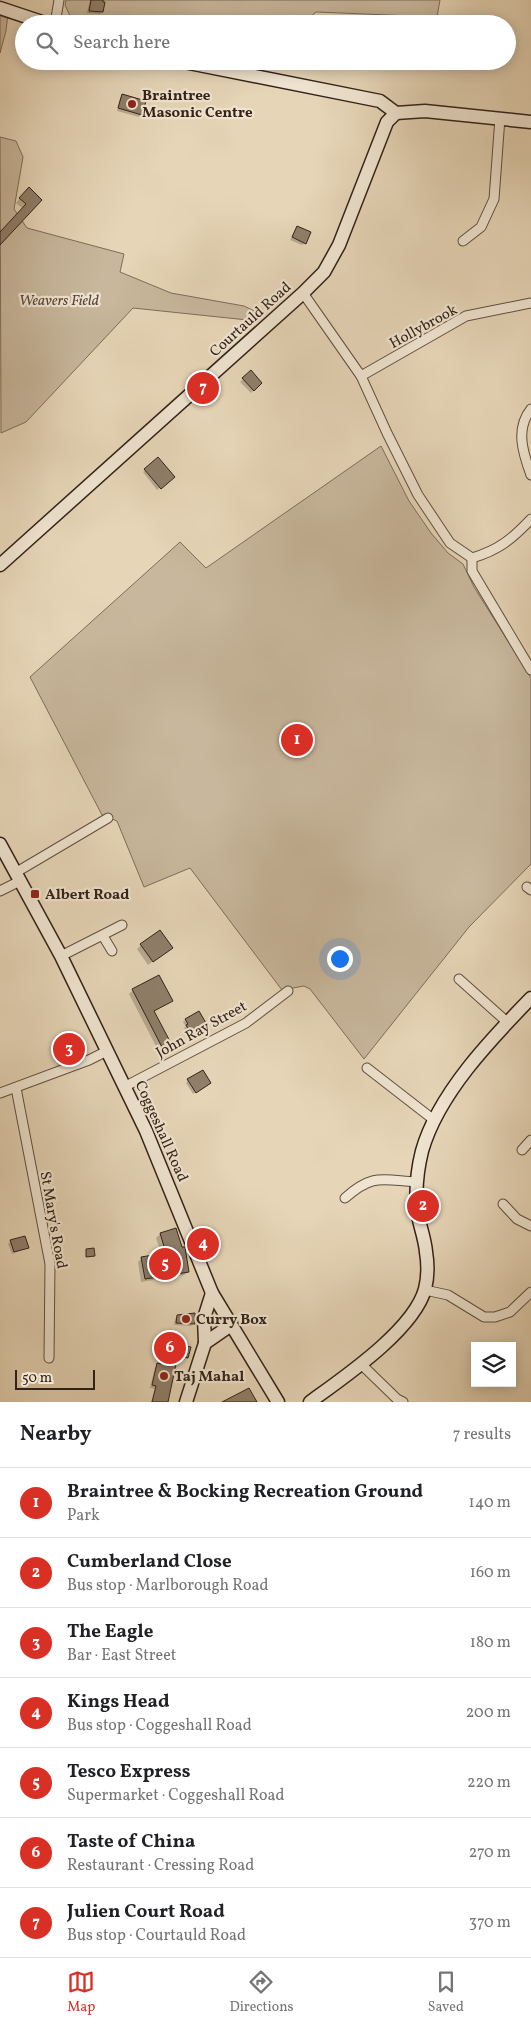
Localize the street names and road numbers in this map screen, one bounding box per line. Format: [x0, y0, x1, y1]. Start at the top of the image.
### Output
street label: Courtauld Road [206, 278, 296, 363]
street label: Hollybrook [386, 300, 461, 355]
street label: John Ray Street [153, 997, 251, 1064]
street label: Coggeshall Road [129, 1078, 192, 1186]
street label: St Mary's Road [34, 1170, 71, 1271]

